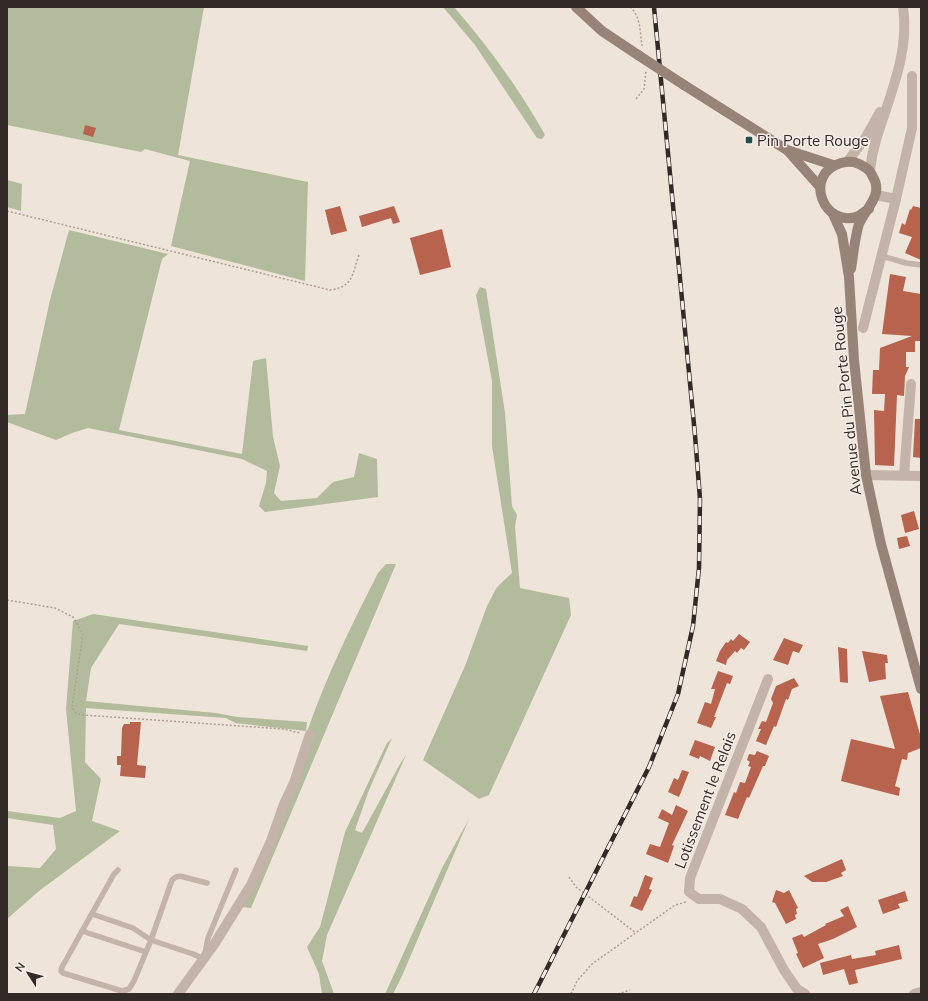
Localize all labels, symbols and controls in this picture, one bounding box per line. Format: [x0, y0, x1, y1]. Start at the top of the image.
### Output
place label: Pin Porte Rouge [757, 131, 869, 150]
marker: Pin Porte Rouge [744, 135, 754, 145]
street label: Avenue du Pin Porte Rouge [827, 306, 865, 496]
street label: Lotissement le Relais [670, 729, 740, 871]
north arrow [8, 953, 48, 993]
text: N [12, 960, 28, 975]

